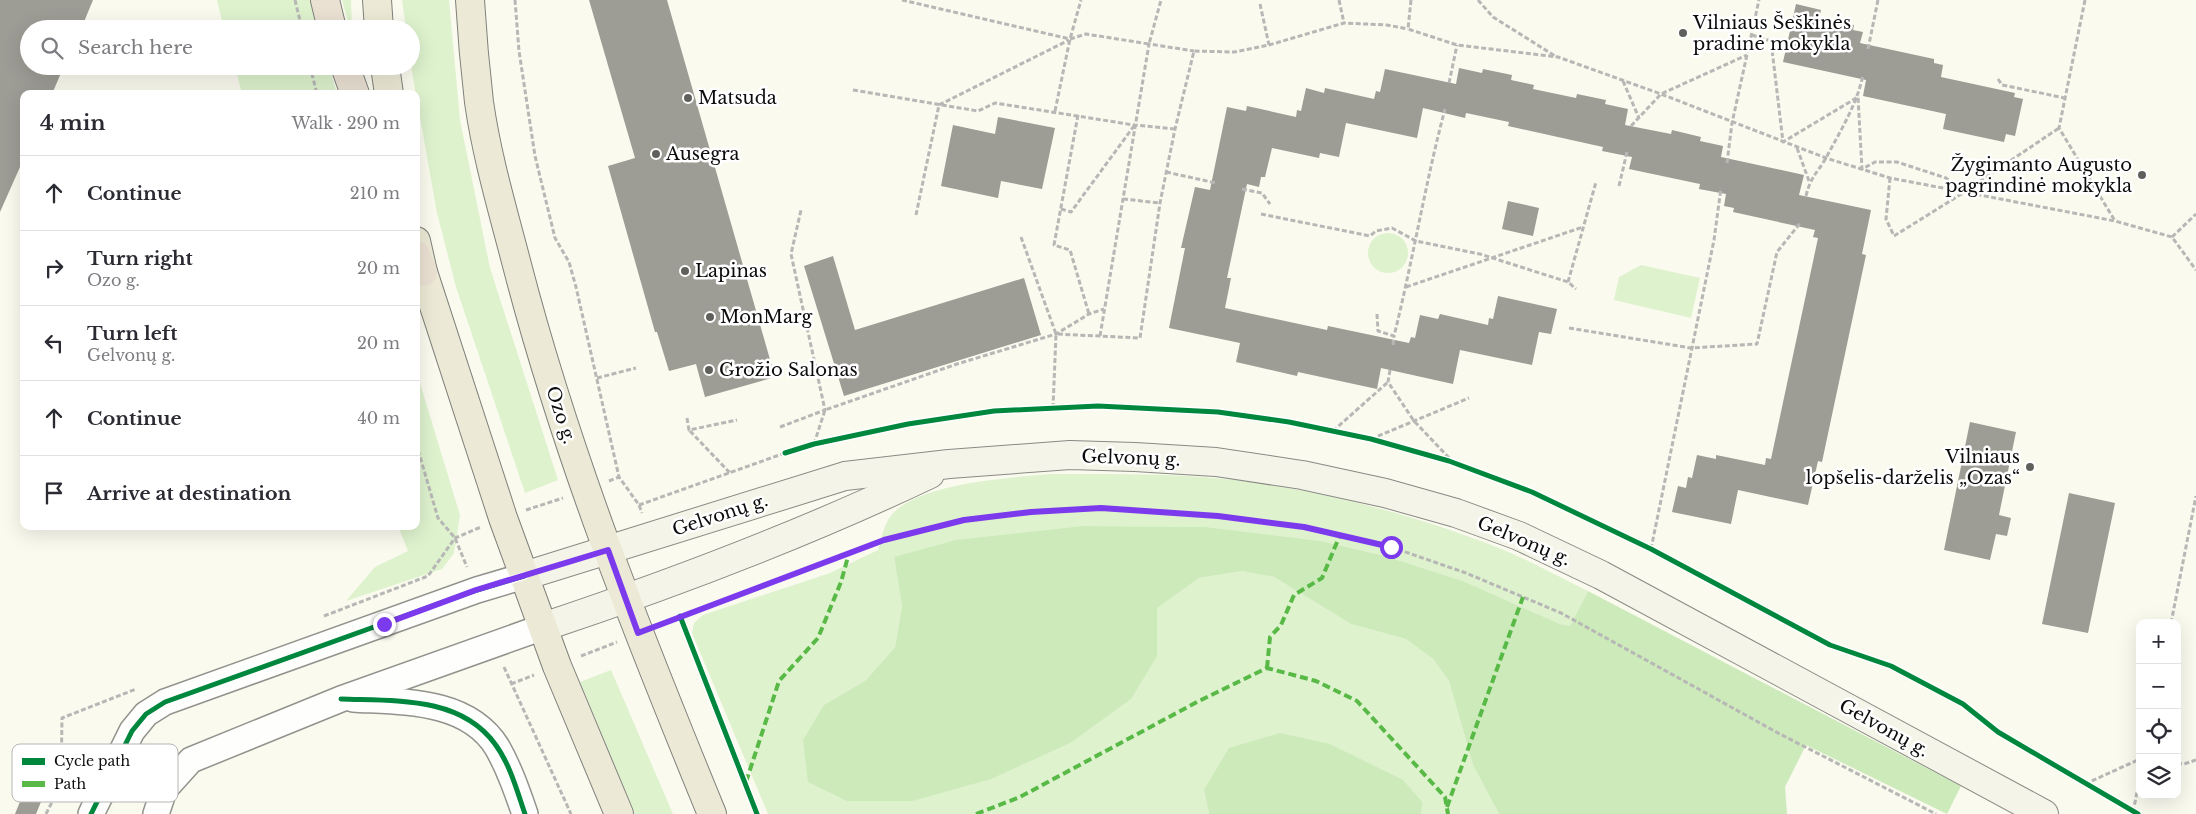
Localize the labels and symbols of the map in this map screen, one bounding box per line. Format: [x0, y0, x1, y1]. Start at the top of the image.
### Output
place label: Vilniaus Šeškinės pradinė mokykla [1692, 11, 1851, 55]
marker: Vilniaus Šeškinės pradinė mokykla [1677, 27, 1689, 39]
place label: Matsuda [698, 87, 777, 109]
marker: Matsuda [682, 92, 694, 104]
place label: Ausegra [665, 143, 740, 165]
marker: Ausegra [650, 148, 662, 160]
place label: Žygimanto Augusto pagrindinė mokykla [1945, 153, 2132, 197]
marker: Žygimanto Augusto pagrindinė mokykla [2136, 169, 2148, 181]
place label: Lapinas [695, 260, 767, 282]
marker: Lapinas [679, 265, 691, 277]
place label: MonMarg [720, 306, 812, 328]
marker: MonMarg [704, 311, 716, 323]
place label: Grožio Salonas [719, 359, 858, 381]
marker: Grožio Salonas [703, 364, 715, 376]
street label: Ozo g. [541, 383, 581, 447]
street label: Gelvonų g. [1081, 445, 1181, 471]
place label: Vilniaus lopšelis-darželis „Ozas“ [1806, 446, 2020, 489]
marker: Vilniaus lopšelis-darželis „Ozas“ [2024, 461, 2036, 473]
street label: Gelvonų g. [669, 489, 771, 541]
street label: Gelvonų g. [1474, 511, 1574, 571]
route start [1380, 536, 1403, 559]
route end [373, 613, 396, 636]
street label: Gelvonų g. [1835, 694, 1933, 762]
legend [12, 744, 178, 802]
text: Cycle path [54, 752, 131, 770]
text: Path [54, 775, 86, 793]

